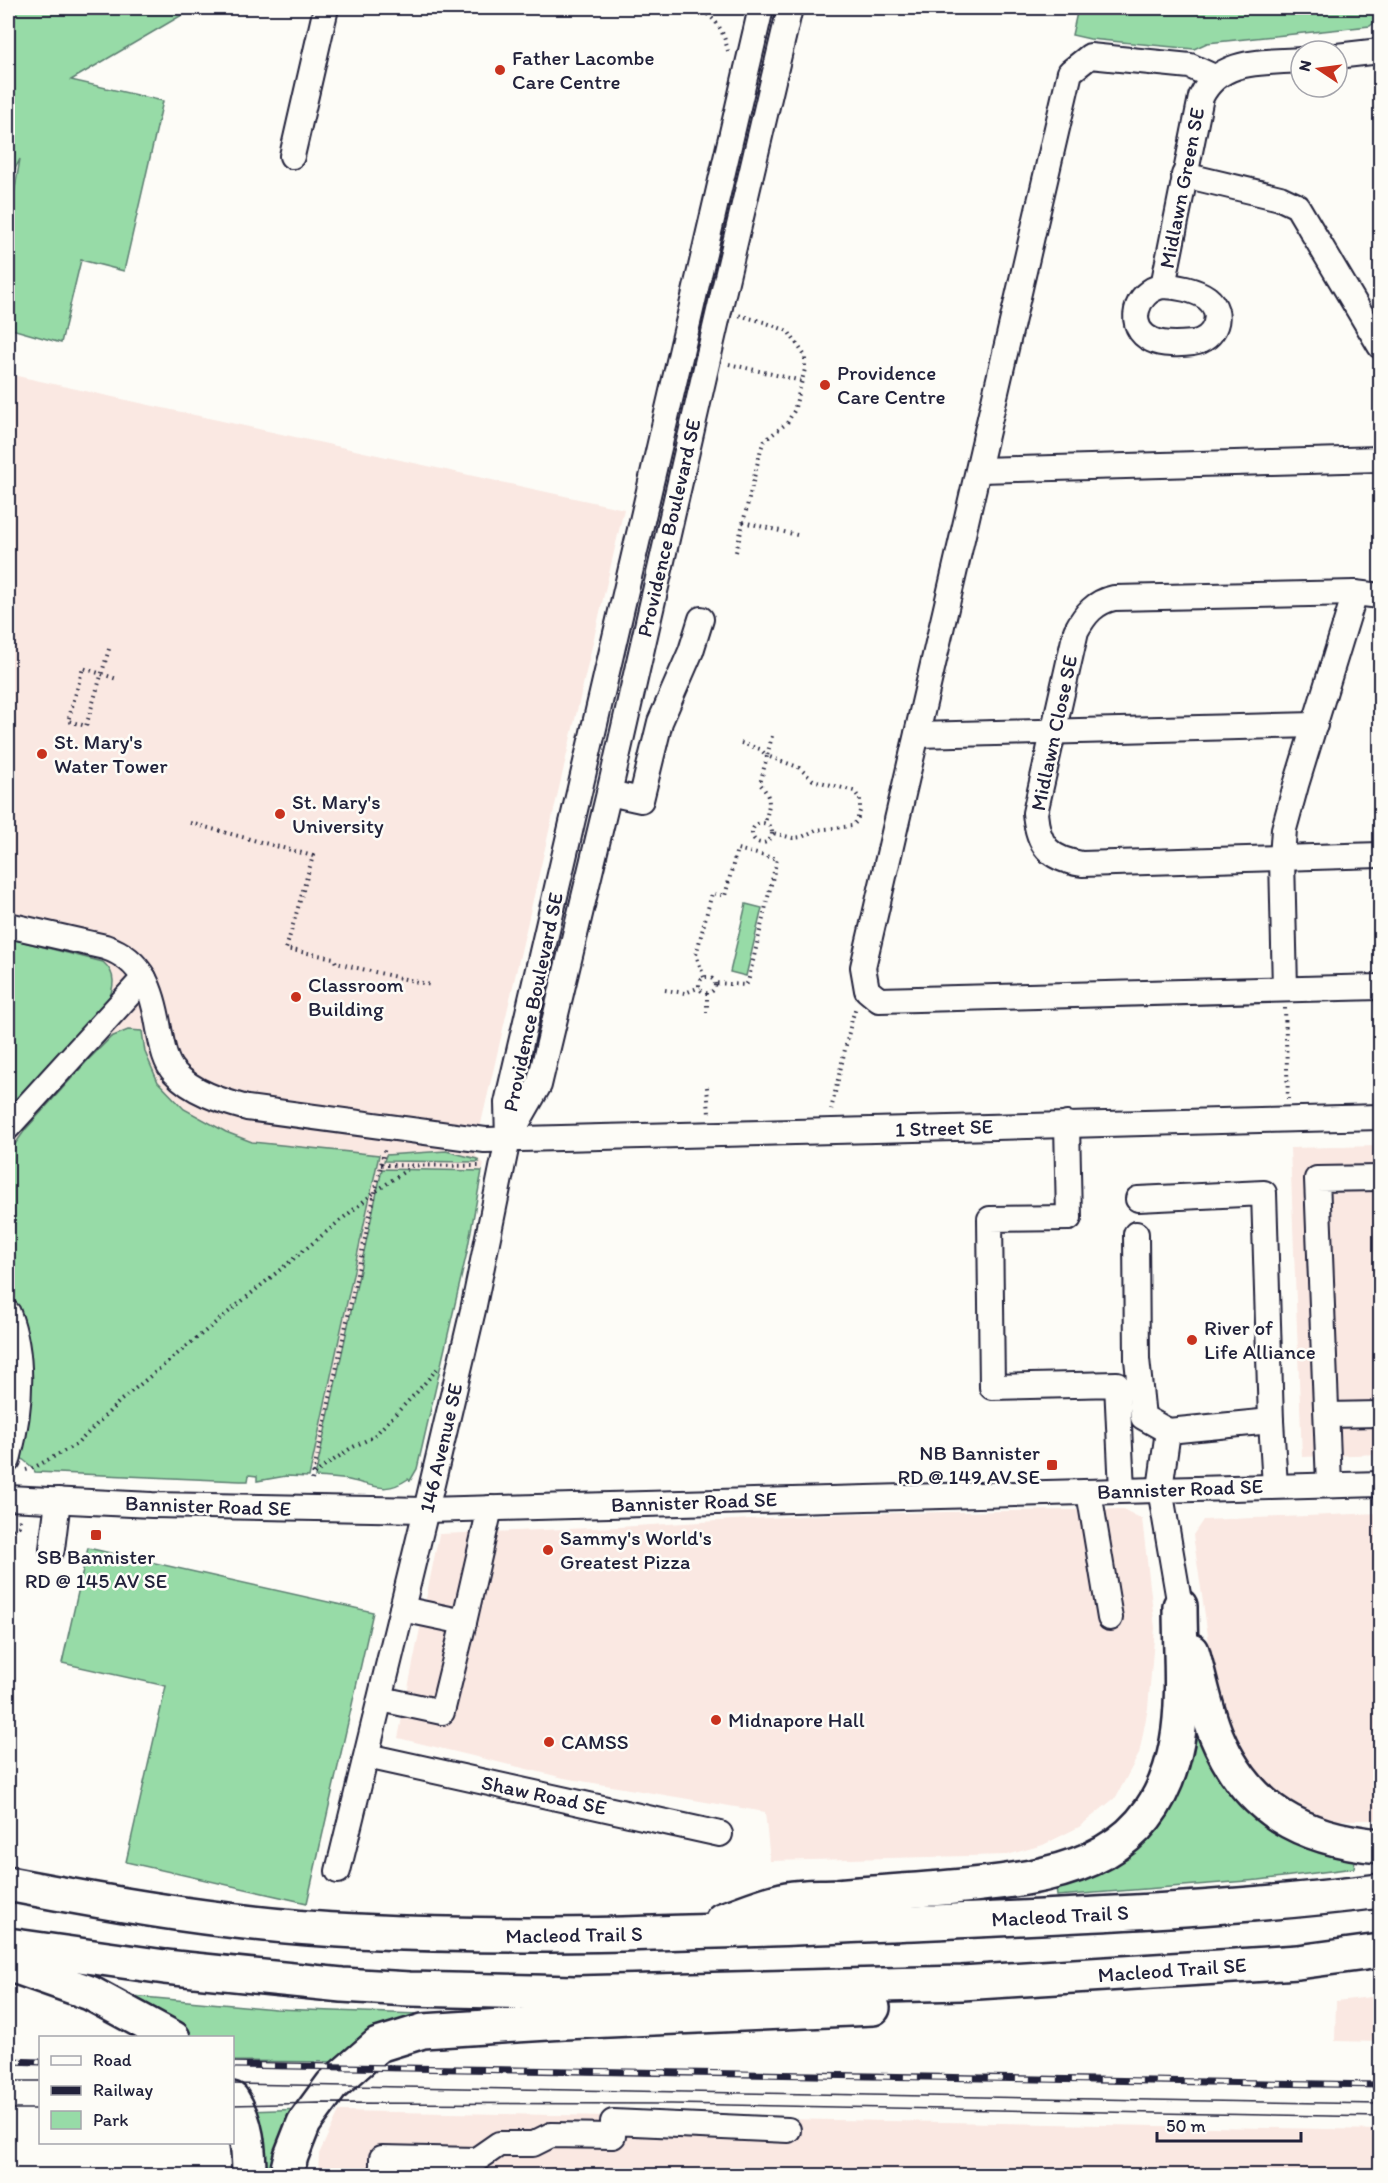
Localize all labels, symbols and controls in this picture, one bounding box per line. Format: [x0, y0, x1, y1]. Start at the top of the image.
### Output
north arrow [1289, 39, 1349, 99]
place label: Father Lacombe Care Centre [512, 45, 655, 94]
text: N [1294, 58, 1315, 73]
marker: Father Lacombe Care Centre [493, 63, 507, 77]
street label: Midlawn Green SE [1154, 105, 1209, 270]
place label: Providence Care Centre [837, 360, 946, 409]
marker: Providence Care Centre [818, 378, 832, 392]
street label: Providence Boulevard SE [631, 416, 706, 639]
street label: Midlawn Close SE [1025, 653, 1082, 813]
place label: St. Mary's Water Tower [54, 729, 168, 778]
marker: St. Mary's Water Tower [35, 747, 49, 761]
place label: St. Mary's University [292, 789, 384, 838]
marker: St. Mary's University [273, 807, 287, 821]
street label: Providence Boulevard SE [497, 890, 568, 1114]
place label: Classroom Building [308, 972, 404, 1021]
marker: Classroom Building [289, 990, 303, 1004]
street label: 1 Street SE [895, 1113, 993, 1142]
place label: River of Life Alliance [1204, 1315, 1316, 1364]
marker: River of Life Alliance [1185, 1333, 1199, 1347]
street label: 146 Avenue SE [413, 1381, 468, 1515]
place label: NB Bannister RD @ 149 AV SE [897, 1440, 1040, 1489]
marker: NB Bannister RD @ 149 AV SE [1045, 1458, 1059, 1472]
street label: Bannister Road SE [1096, 1473, 1263, 1504]
street label: Bannister Road SE [610, 1486, 777, 1517]
street label: Bannister Road SE [125, 1490, 292, 1521]
place label: Sammy's World's Greatest Pizza [560, 1525, 712, 1574]
marker: SB Bannister RD @ 145 AV SE [89, 1528, 103, 1542]
marker: Sammy's World's Greatest Pizza [541, 1543, 555, 1557]
place label: SB Bannister RD @ 145 AV SE [25, 1544, 168, 1593]
place label: Midnapore Hall [728, 1707, 865, 1732]
marker: Midnapore Hall [709, 1713, 723, 1727]
place label: CAMSS [561, 1729, 629, 1754]
marker: CAMSS [542, 1735, 556, 1749]
street label: Shaw Road SE [479, 1769, 609, 1820]
street label: Macleod Trail S [991, 1899, 1129, 1932]
street label: Macleod Trail S [505, 1921, 643, 1948]
street label: Macleod Trail SE [1097, 1952, 1247, 1987]
legend [39, 2036, 234, 2144]
text: Road [93, 2049, 132, 2071]
text: Railway [93, 2079, 154, 2101]
scale bar [1157, 2105, 1301, 2143]
text: Park [93, 2109, 128, 2131]
text: 50 m [1166, 2115, 1206, 2137]

